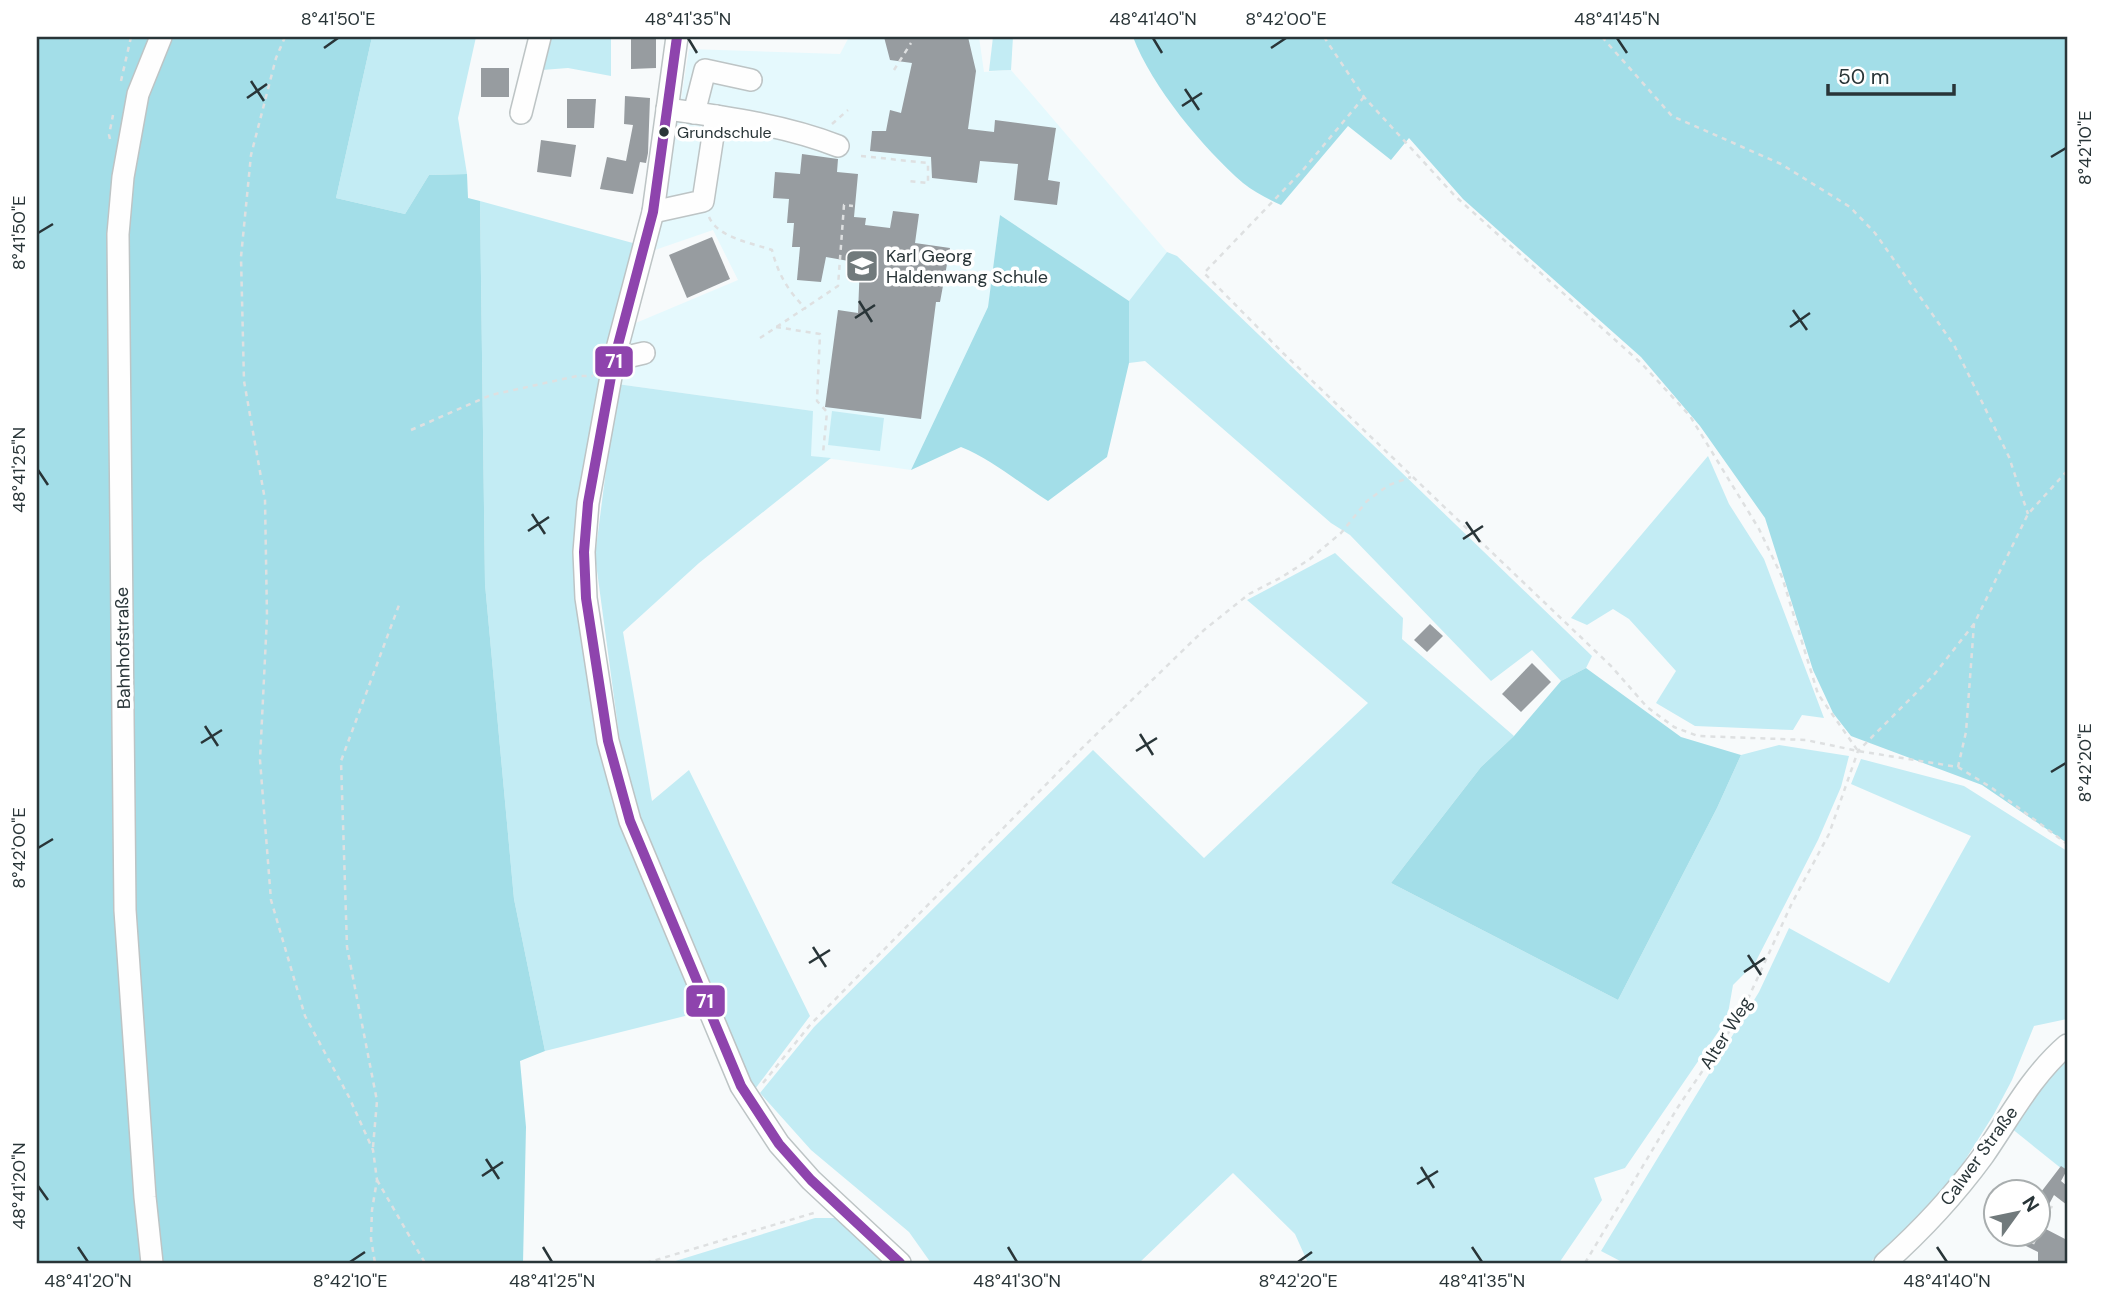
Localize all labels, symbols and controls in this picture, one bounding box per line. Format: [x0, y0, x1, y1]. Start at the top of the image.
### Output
text: 8°41'50"E [301, 7, 375, 31]
text: 48°41'35"N [645, 7, 731, 31]
text: 48°41'40"N [1109, 7, 1197, 31]
text: 8°42'00"E [1245, 7, 1327, 31]
text: 48°41'45"N [1574, 7, 1660, 31]
scale bar [1828, 52, 1954, 96]
text: 50 m [1838, 63, 1889, 91]
text: 8°42'10"E [2073, 111, 2097, 185]
place label: Grundschule [677, 122, 772, 143]
marker: Grundschule [657, 125, 671, 139]
text: 8°41'50"E [7, 196, 31, 270]
place label: Karl Georg Haldenwang Schule [886, 244, 1048, 289]
school or university icon: Karl Georg Haldenwang Schule [843, 247, 881, 285]
line badge: 71 [594, 345, 634, 378]
text: 71 [605, 349, 623, 374]
text: 48°41'25"N [7, 427, 31, 513]
street label: Bahnhofstraße [110, 587, 136, 709]
text: 8°42'20"E [2073, 723, 2097, 803]
text: 8°42'00"E [7, 807, 31, 889]
line badge: 71 [685, 984, 726, 1018]
text: 71 [696, 989, 714, 1014]
street label: Alter Weg [1694, 992, 1758, 1074]
street label: Calwer Straße [1935, 1101, 2023, 1211]
text: 48°41'20"N [7, 1142, 31, 1230]
north arrow [1982, 1178, 2052, 1248]
text: N [2017, 1191, 2045, 1217]
text: 48°41'20"N [44, 1269, 132, 1293]
text: 8°42'10"E [313, 1269, 387, 1293]
text: 48°41'25"N [509, 1269, 595, 1293]
text: 48°41'30"N [973, 1269, 1061, 1293]
text: 8°42'20"E [1258, 1269, 1338, 1293]
text: 48°41'35"N [1439, 1269, 1525, 1293]
text: 48°41'40"N [1903, 1269, 1991, 1293]

